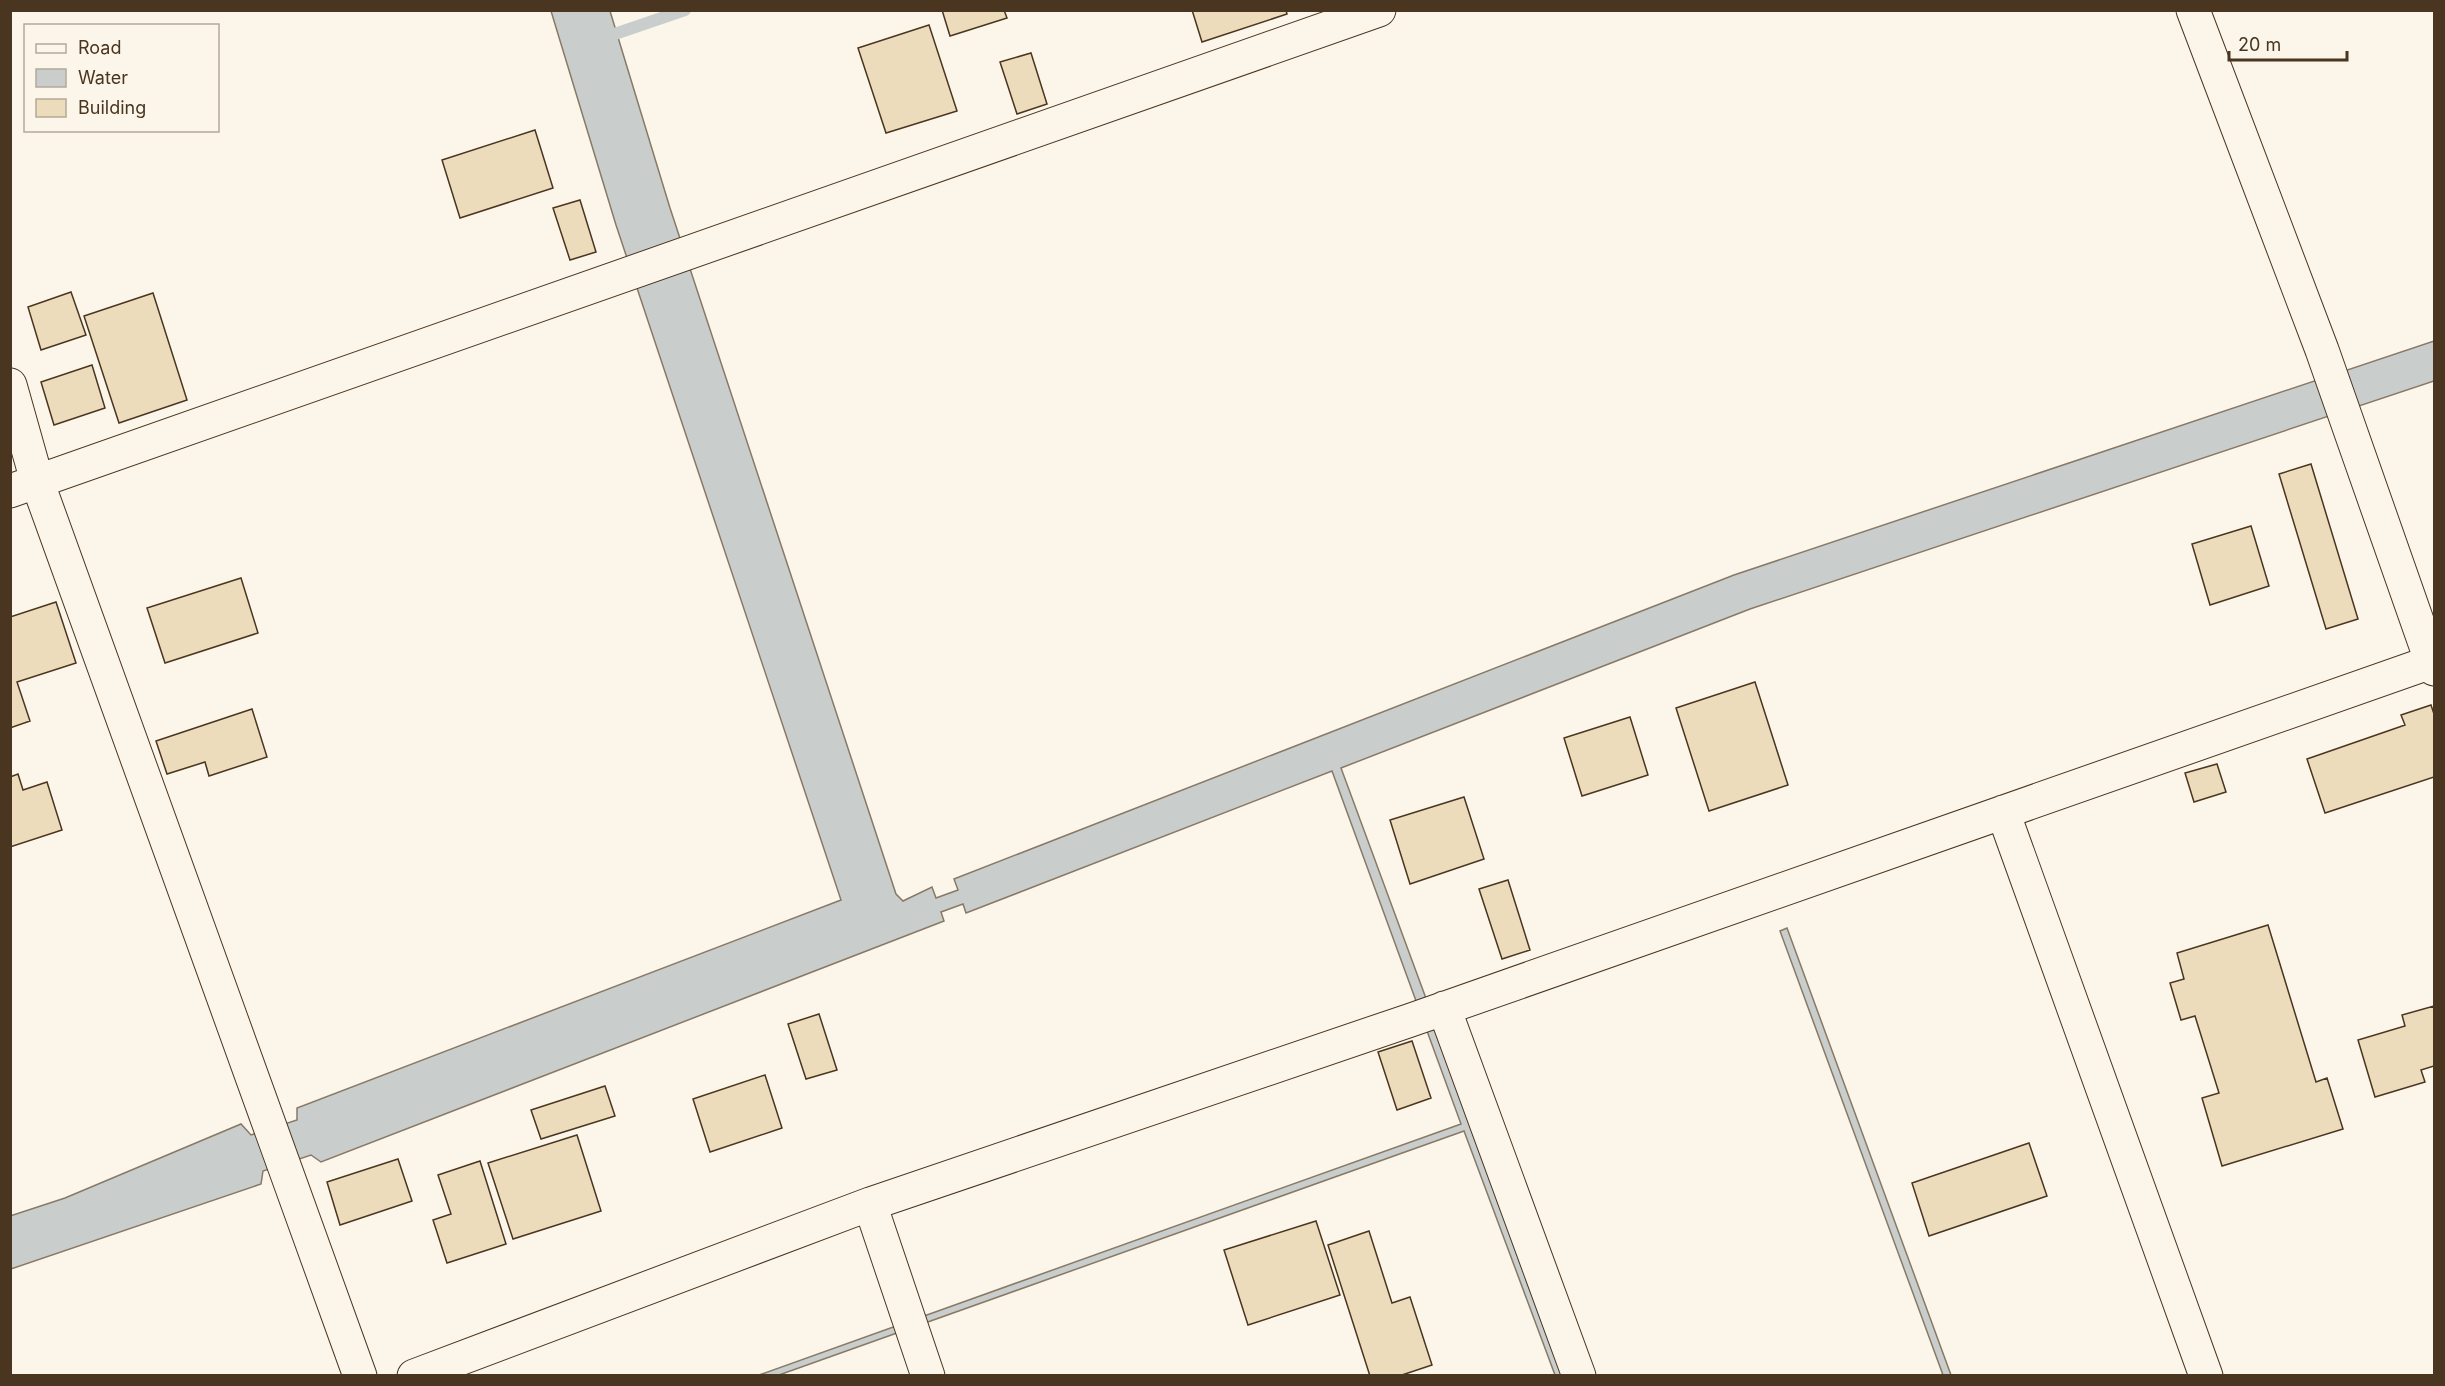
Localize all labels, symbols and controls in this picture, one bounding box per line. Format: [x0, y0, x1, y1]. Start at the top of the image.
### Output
legend [24, 24, 219, 132]
scale bar [2229, 24, 2348, 62]
text: 20 m [2238, 34, 2281, 55]
text: Road [78, 37, 121, 58]
text: Water [78, 67, 128, 88]
text: Building [78, 97, 146, 118]

